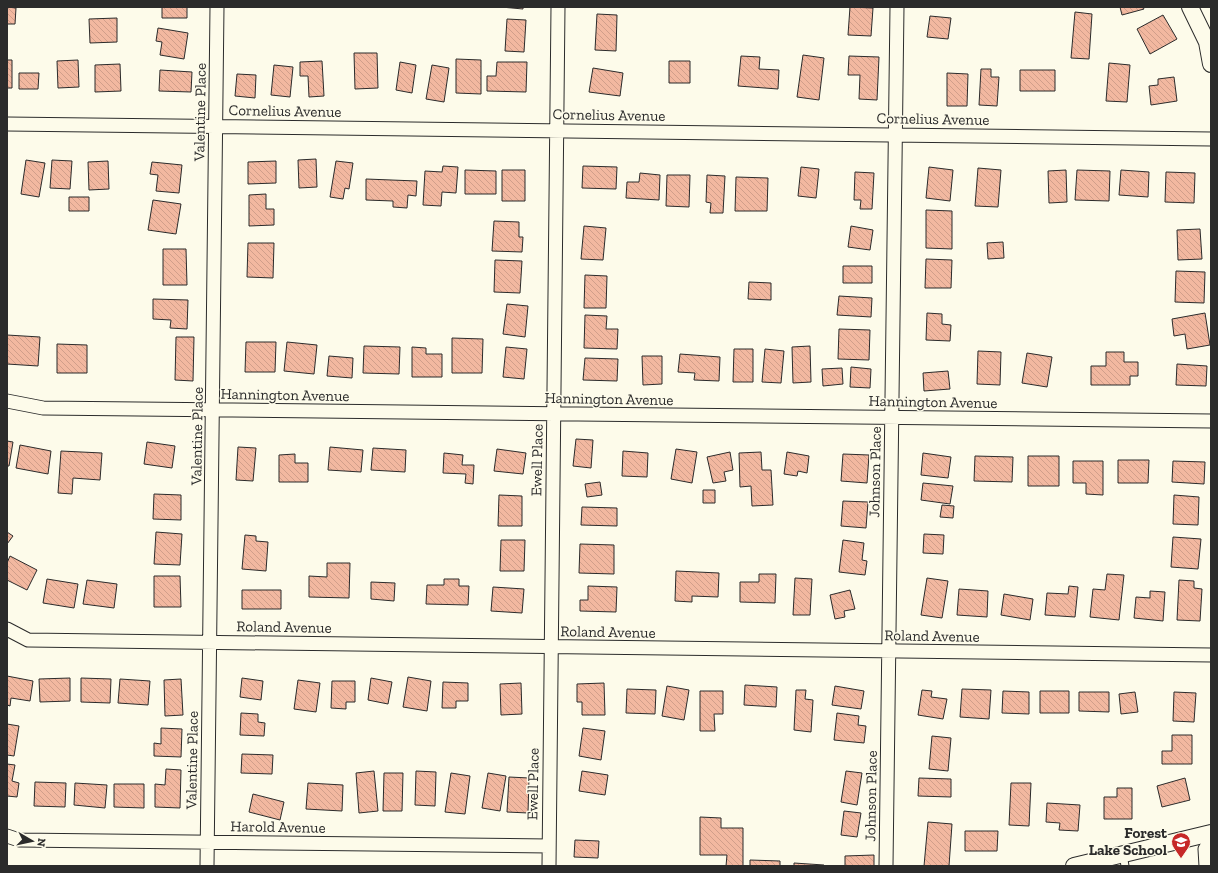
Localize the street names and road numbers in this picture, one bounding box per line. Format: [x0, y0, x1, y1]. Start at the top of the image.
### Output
street label: Valentine Place [190, 63, 210, 162]
street label: Cornelius Avenue [228, 101, 342, 121]
street label: Cornelius Avenue [552, 105, 666, 125]
street label: Cornelius Avenue [876, 109, 990, 129]
street label: Hannington Avenue [220, 385, 350, 405]
street label: Valentine Place [187, 387, 207, 486]
street label: Hannington Avenue [544, 389, 674, 409]
street label: Hannington Avenue [868, 392, 998, 412]
street label: Ewell Place [527, 424, 547, 496]
street label: Johnson Place [865, 426, 885, 518]
street label: Roland Avenue [236, 617, 332, 637]
street label: Roland Avenue [560, 622, 656, 642]
street label: Roland Avenue [884, 626, 980, 646]
street label: Valentine Place [182, 711, 202, 810]
street label: Ewell Place [523, 748, 543, 820]
street label: Johnson Place [861, 750, 881, 842]
street label: Harold Avenue [230, 817, 326, 837]

